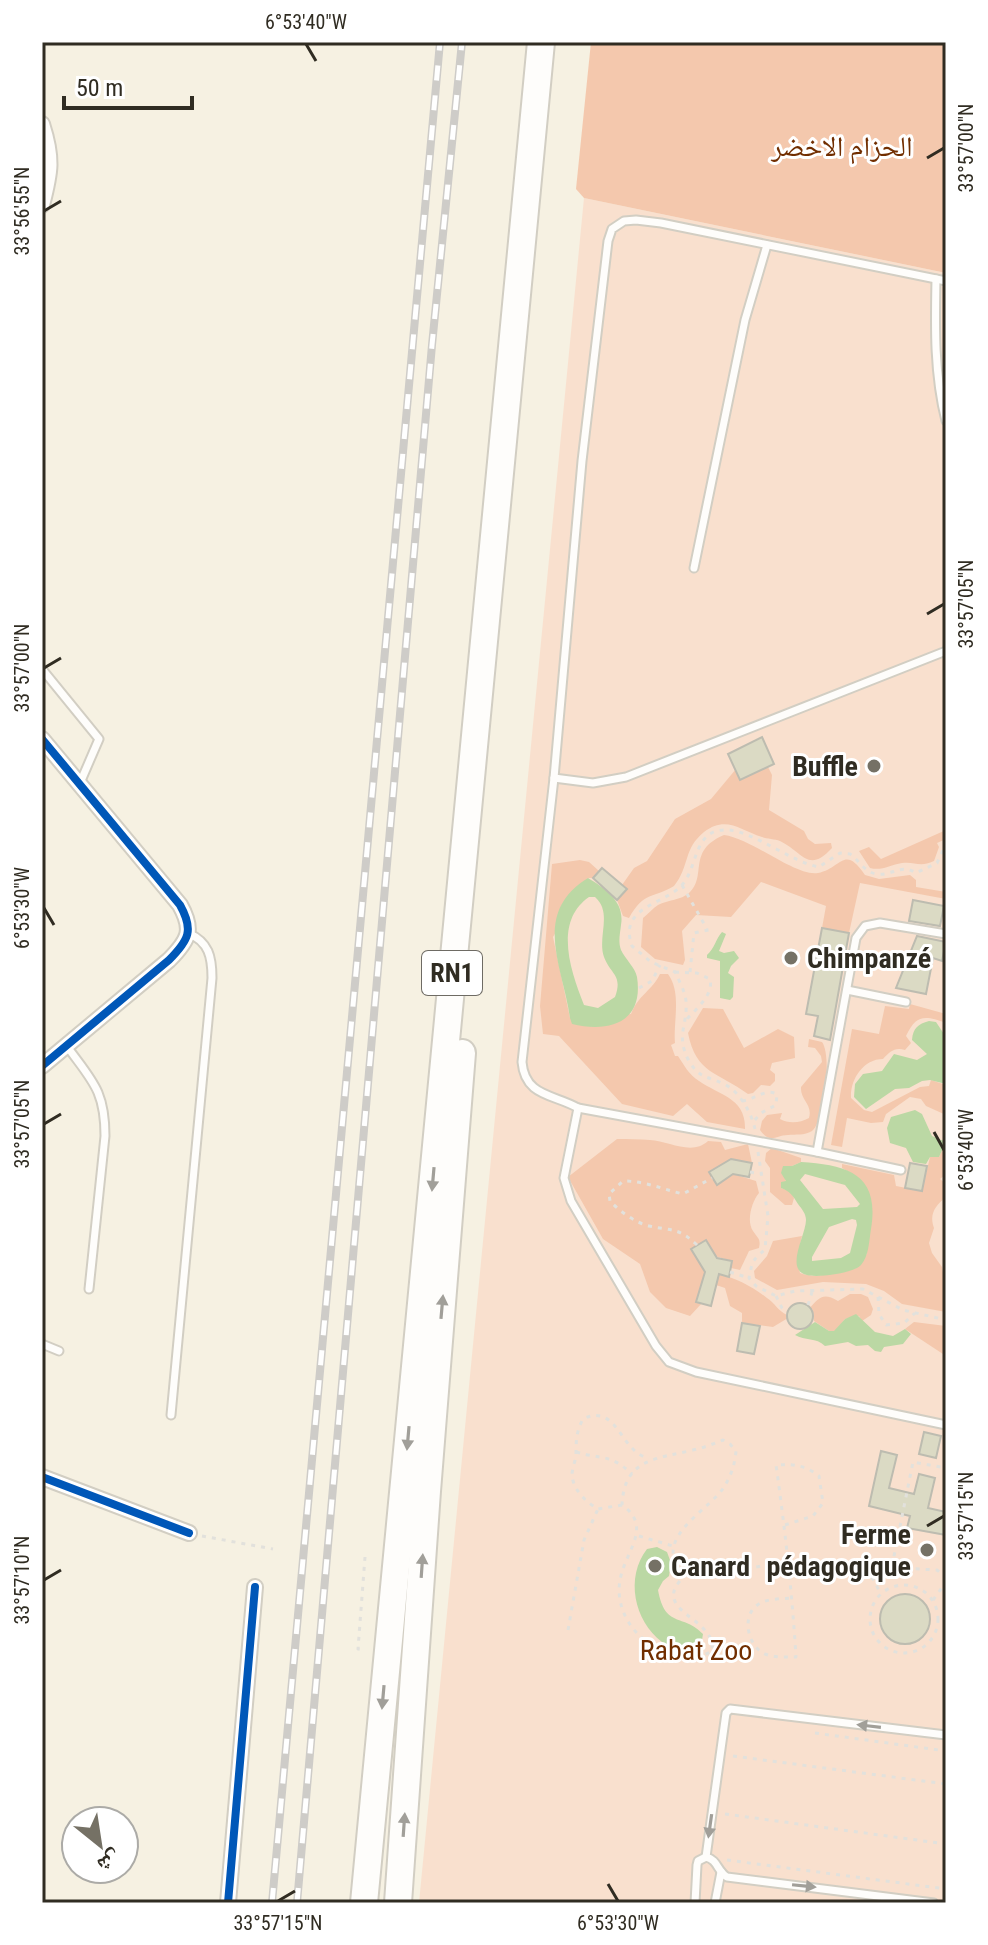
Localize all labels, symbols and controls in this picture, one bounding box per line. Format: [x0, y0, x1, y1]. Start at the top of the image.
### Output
text: 6°53'40"W [265, 10, 347, 34]
scale bar [64, 60, 192, 110]
text: 50 m [76, 74, 123, 102]
text: 33°57'00"N [954, 103, 978, 193]
park label: الحزام الاخضر [770, 130, 913, 165]
text: 33°56'55"N [10, 166, 34, 256]
text: 33°57'05"N [954, 559, 978, 649]
text: 33°57'00"N [10, 623, 34, 713]
place label: Buffle [792, 750, 858, 783]
marker: Buffle [865, 757, 883, 775]
text: 6°53'30"W [10, 867, 34, 949]
place label: Chimpanzé [807, 942, 931, 975]
marker: Chimpanzé [782, 949, 800, 967]
road number: RN1 [422, 951, 482, 995]
text: 33°57'05"N [10, 1079, 34, 1169]
text: 6°53'40"W [954, 1109, 978, 1191]
one-way arrow [426, 1167, 439, 1192]
one-way arrow [436, 1294, 449, 1319]
one-way arrow [401, 1426, 414, 1451]
text: 33°57'15"N [954, 1471, 978, 1561]
place label: Ferme pédagogique [766, 1518, 911, 1583]
text: 33°57'10"N [10, 1535, 34, 1625]
marker: Ferme pédagogique [918, 1541, 936, 1559]
place label: Canard [671, 1550, 750, 1583]
one-way arrow [416, 1553, 429, 1578]
marker: Canard [646, 1557, 664, 1575]
park label: Rabat Zoo [640, 1634, 752, 1667]
one-way arrow [377, 1684, 390, 1709]
one-way arrow [856, 1719, 881, 1732]
north arrow [60, 1805, 140, 1885]
one-way arrow [398, 1812, 411, 1837]
one-way arrow [703, 1814, 716, 1839]
text: ش [93, 1844, 126, 1879]
one-way arrow [792, 1879, 817, 1892]
text: 33°57'15"N [233, 1911, 323, 1935]
text: 6°53'30"W [577, 1911, 659, 1935]

